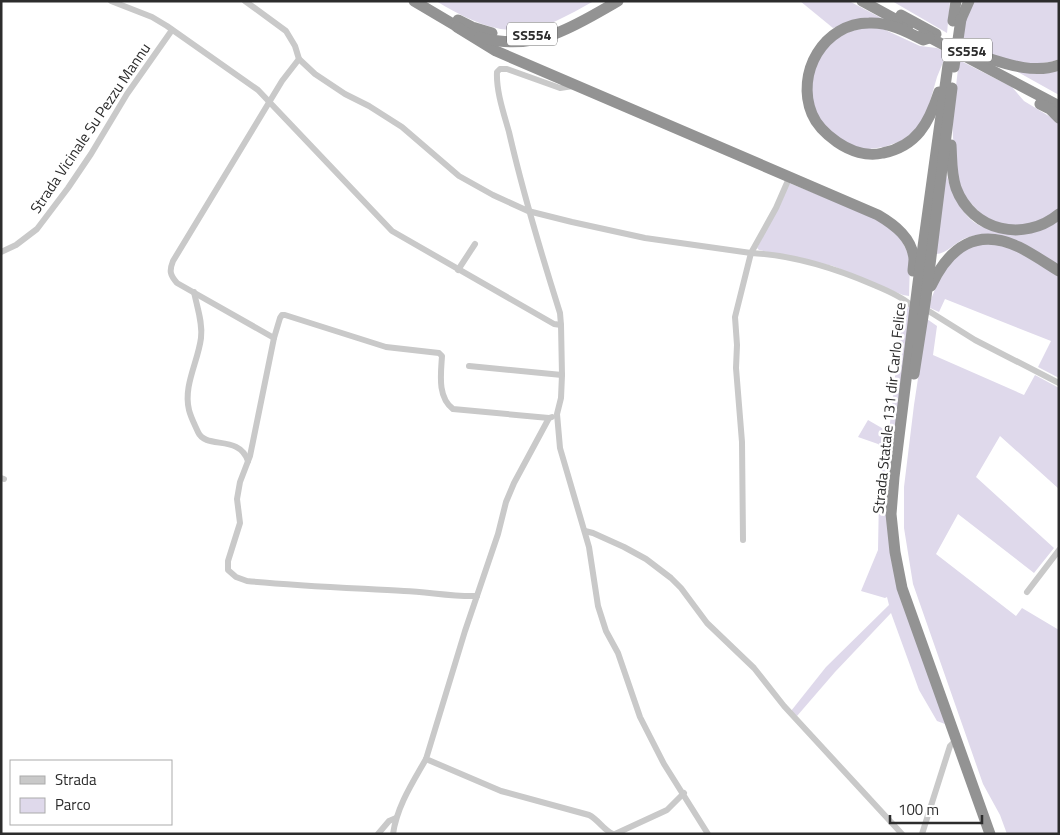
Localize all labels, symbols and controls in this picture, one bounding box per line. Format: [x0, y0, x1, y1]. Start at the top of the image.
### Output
road number: SS554 [507, 22, 557, 46]
street label: Strada Vicinale Su Pezzu Mannu [24, 38, 156, 218]
road number: SS554 [942, 38, 992, 62]
street label: Strada Statale 131 dir Carlo Felice [866, 301, 912, 515]
legend [10, 760, 172, 825]
text: Strada [55, 768, 97, 791]
scale bar [890, 792, 982, 824]
text: Parco [55, 793, 91, 816]
text: 100 m [898, 798, 939, 821]

